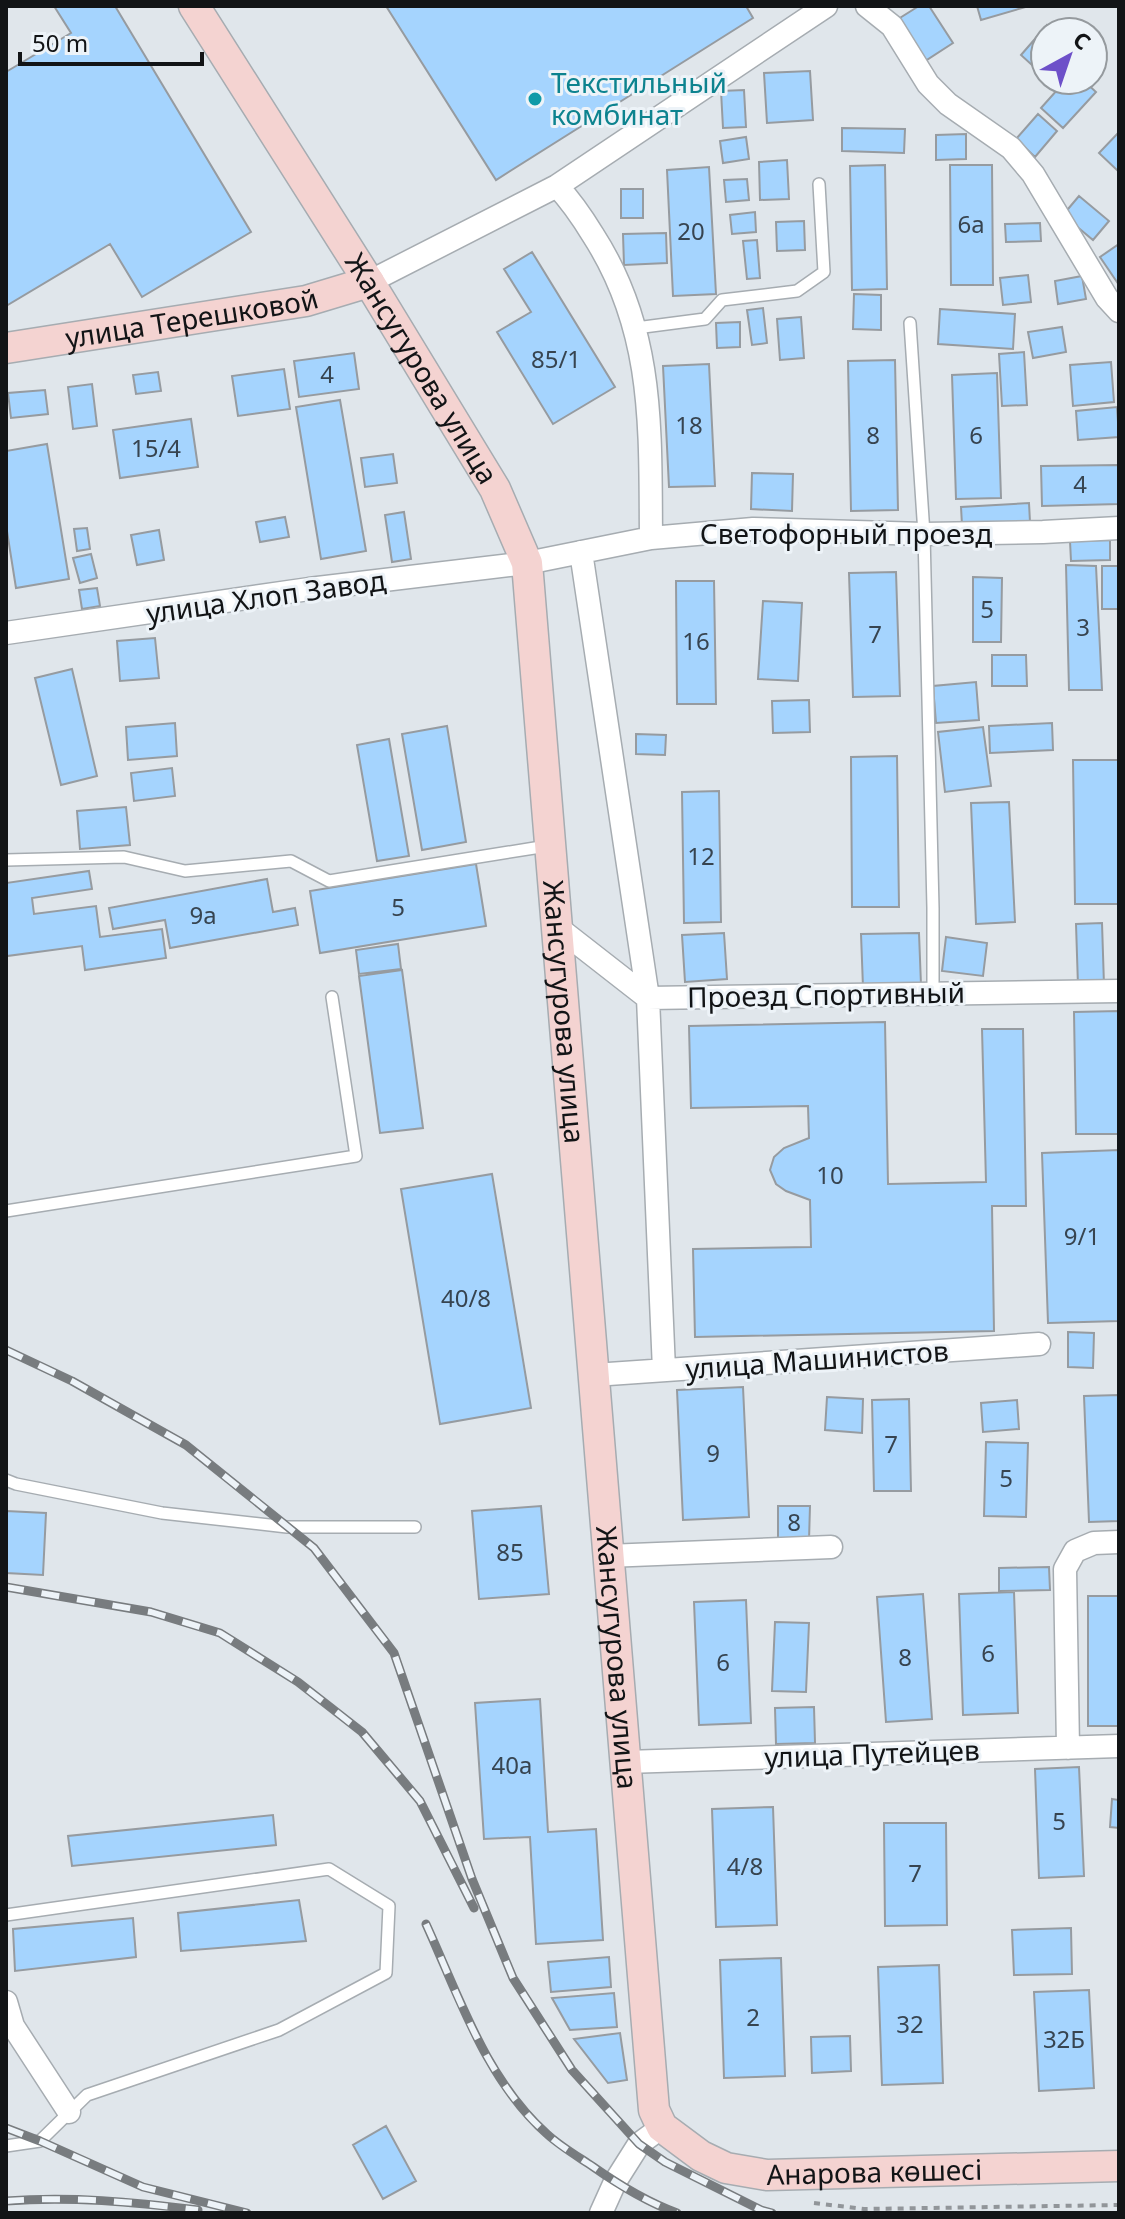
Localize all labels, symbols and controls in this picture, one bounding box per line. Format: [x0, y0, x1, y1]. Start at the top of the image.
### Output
scale bar [20, 16, 202, 66]
north arrow [1029, 16, 1109, 96]
text: С [1067, 24, 1098, 56]
text: 50 m [32, 26, 88, 59]
place label: Текстильный комбинат [551, 63, 727, 133]
marker: Текстильный комбинат [526, 90, 544, 108]
house number: 6а [957, 207, 985, 240]
house number: 20 [677, 214, 705, 247]
street label: Жансугурова улица [337, 245, 507, 491]
street label: улица Терешковой [63, 278, 322, 356]
house number: 85/1 [531, 342, 581, 375]
house number: 4 [320, 357, 334, 390]
house number: 18 [675, 408, 703, 441]
house number: 8 [866, 418, 880, 451]
house number: 6 [969, 418, 983, 451]
house number: 15/4 [131, 431, 181, 464]
house number: 4 [1073, 467, 1087, 500]
street label: Светофорный проезд [700, 514, 992, 552]
street label: улица Хлоп Завод [144, 560, 388, 632]
house number: 5 [980, 592, 994, 625]
house number: 3 [1076, 610, 1090, 643]
house number: 7 [868, 617, 882, 650]
house number: 16 [682, 624, 710, 657]
house number: 12 [687, 839, 715, 872]
street label: Жансугурова улица [535, 878, 595, 1145]
house number: 5 [391, 890, 405, 923]
house number: 9а [189, 898, 217, 931]
street label: Проезд Спортивный [687, 973, 965, 1015]
house number: 10 [816, 1158, 844, 1191]
house number: 9/1 [1064, 1219, 1100, 1252]
house number: 40/8 [441, 1281, 491, 1314]
street label: улица Машинистов [684, 1331, 950, 1387]
house number: 7 [884, 1427, 898, 1460]
house number: 9 [706, 1436, 720, 1469]
house number: 5 [999, 1461, 1013, 1494]
house number: 8 [787, 1505, 801, 1538]
street label: Жансугурова улица [588, 1524, 648, 1791]
house number: 85 [496, 1535, 524, 1568]
house number: 6 [981, 1636, 995, 1669]
house number: 8 [898, 1640, 912, 1673]
house number: 6 [716, 1645, 730, 1678]
street label: улица Путейцев [764, 1730, 980, 1776]
house number: 40а [492, 1748, 532, 1781]
house number: 5 [1052, 1804, 1066, 1837]
house number: 4/8 [727, 1849, 763, 1882]
house number: 7 [908, 1856, 922, 1889]
house number: 2 [746, 2000, 760, 2033]
house number: 32 [896, 2007, 924, 2040]
house number: 32Б [1043, 2022, 1085, 2055]
street label: Анарова көшесі [766, 2150, 983, 2193]

